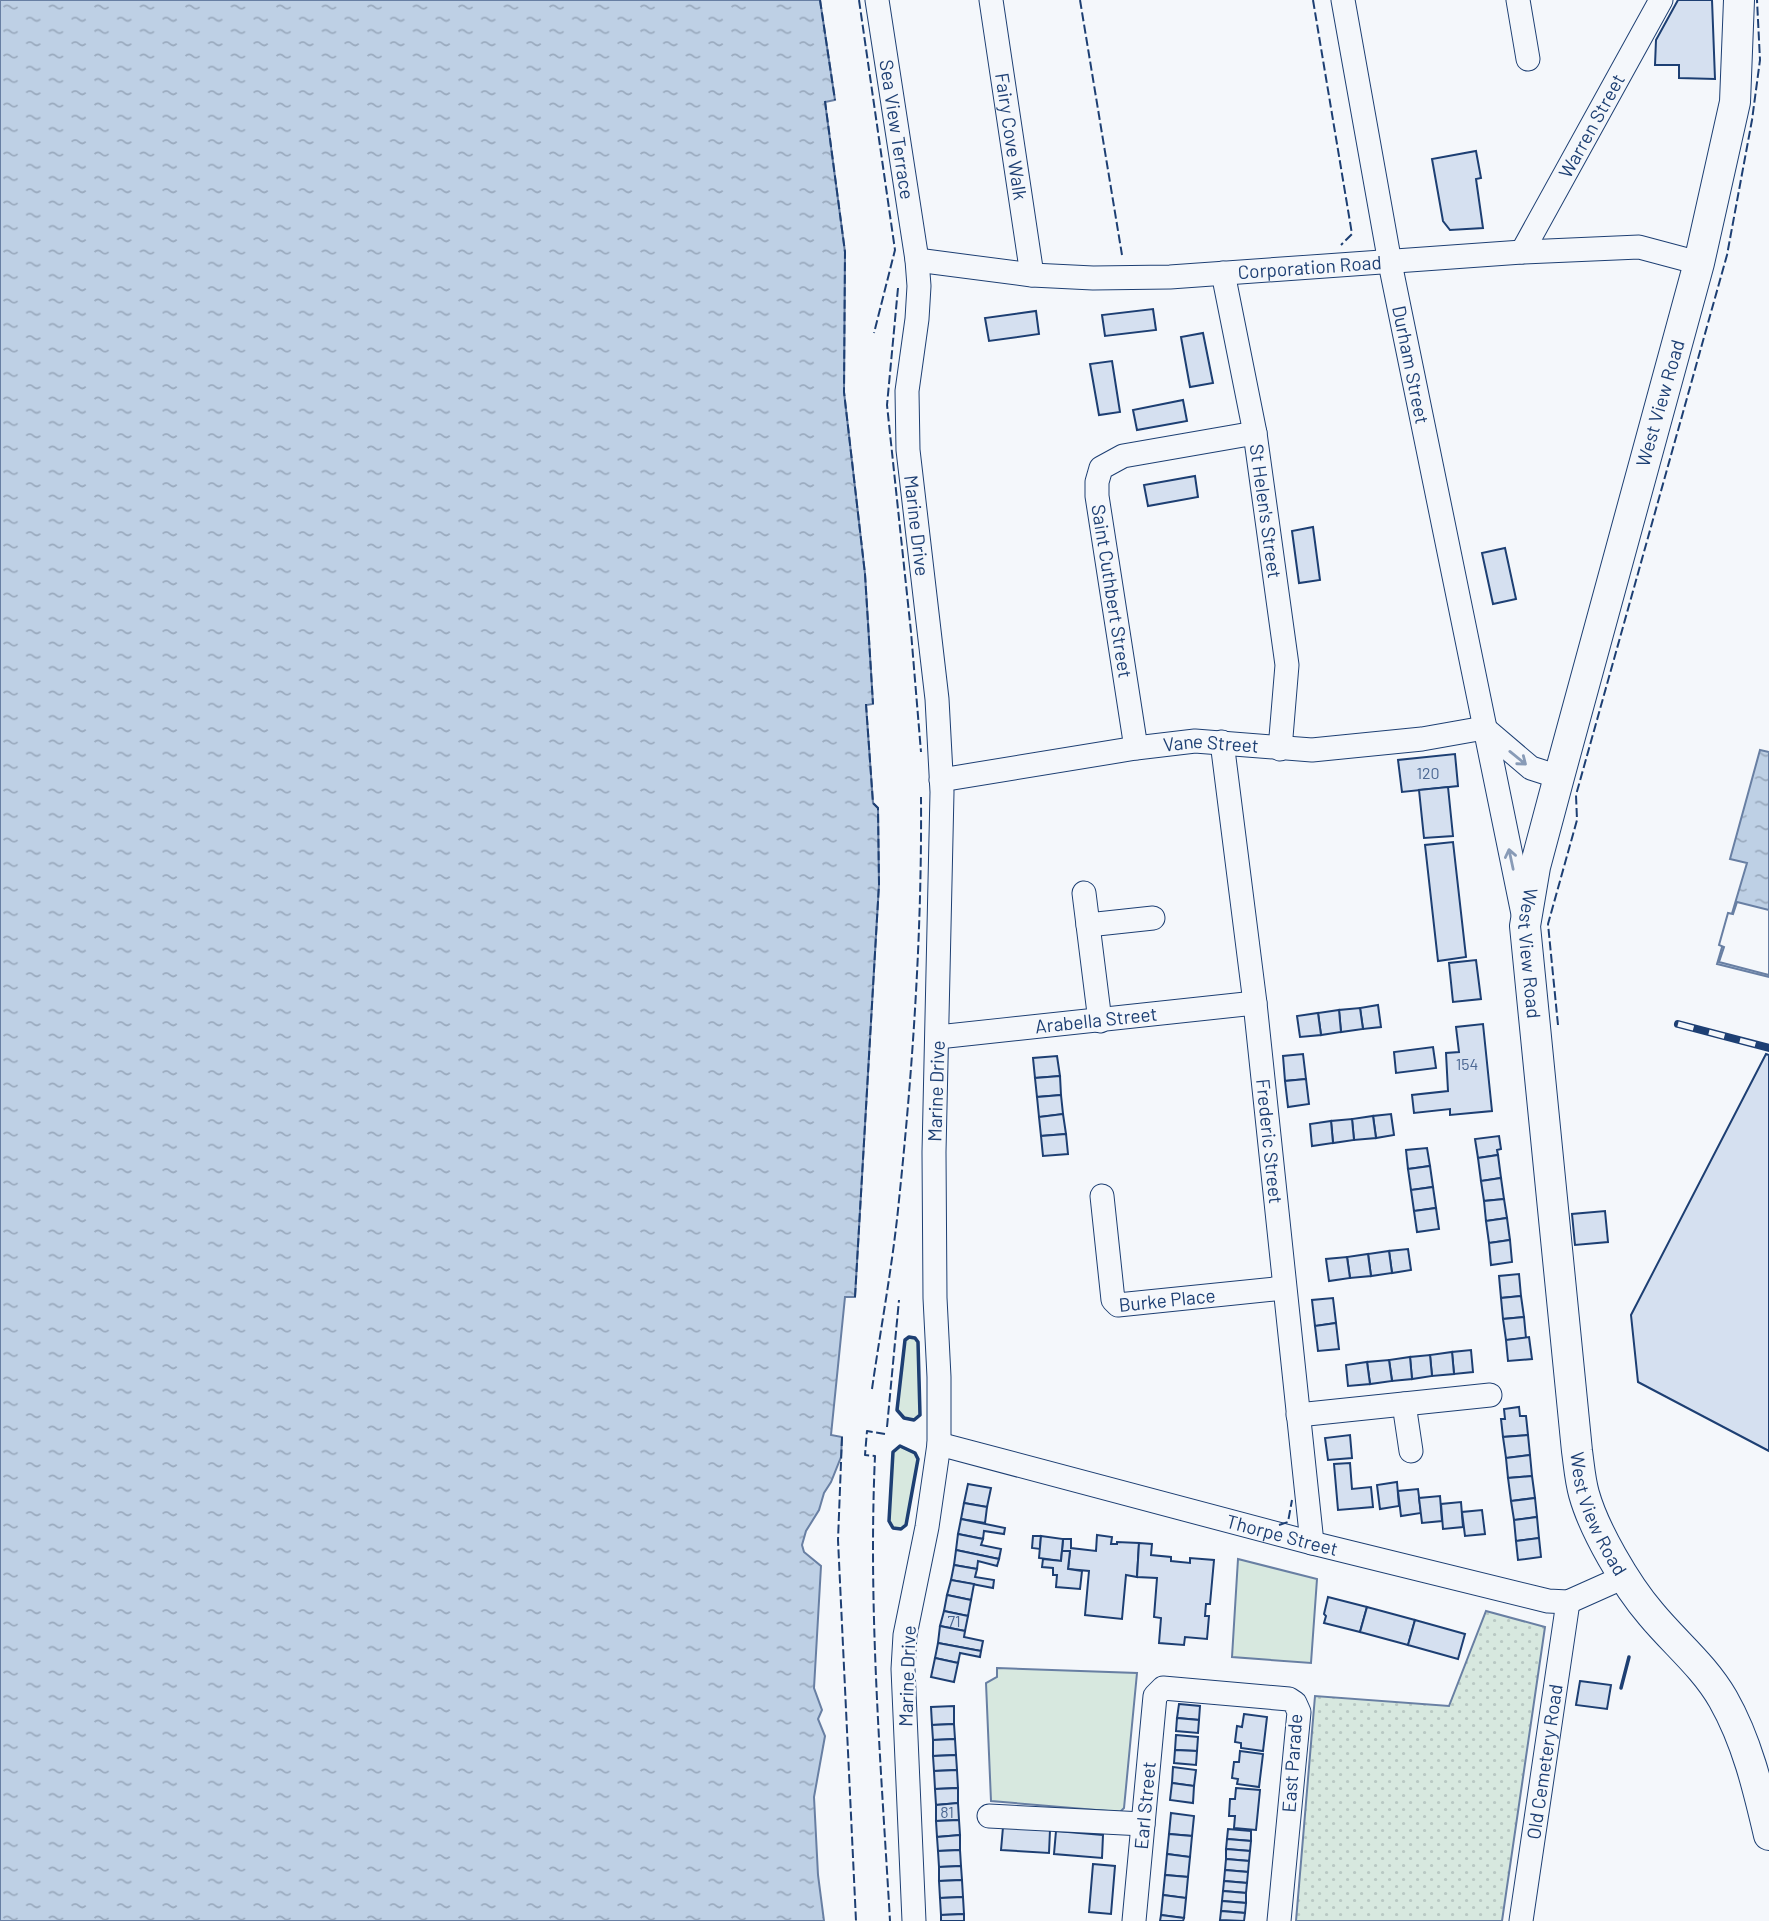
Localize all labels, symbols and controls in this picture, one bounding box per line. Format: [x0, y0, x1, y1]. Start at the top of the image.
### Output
street label: Sea View Terrace [875, 58, 920, 201]
street label: Warren Street [1553, 70, 1629, 182]
street label: Fairy Cove Walk [991, 71, 1033, 202]
street label: Corporation Road [1237, 250, 1382, 283]
street label: Durham Street [1388, 304, 1435, 426]
street label: West View Road [1630, 337, 1689, 469]
street label: St Helen's Street [1246, 442, 1287, 580]
street label: Marine Drive [900, 474, 935, 577]
street label: Saint Cuthbert Street [1087, 502, 1138, 679]
street label: Vane Street [1162, 729, 1260, 757]
one-way arrow [1509, 750, 1527, 765]
house number: 120 [1416, 763, 1440, 782]
one-way arrow [1504, 848, 1518, 871]
street label: West View Road [1514, 886, 1546, 1019]
street label: Arabella Street [1034, 1002, 1158, 1038]
street label: Marine Drive [922, 1040, 949, 1142]
house number: 154 [1456, 1054, 1478, 1073]
street label: Frederic Street [1252, 1078, 1288, 1205]
street label: Burke Place [1118, 1283, 1217, 1316]
street label: West View Road [1566, 1451, 1632, 1580]
street label: Thorpe Street [1224, 1509, 1340, 1560]
house number: 71 [947, 1611, 961, 1630]
street label: Marine Drive [893, 1625, 920, 1727]
street label: Old Cemetery Road [1521, 1683, 1567, 1841]
street label: East Parade [1277, 1713, 1306, 1813]
street label: Earl Street [1129, 1760, 1160, 1850]
house number: 81 [940, 1802, 954, 1821]

